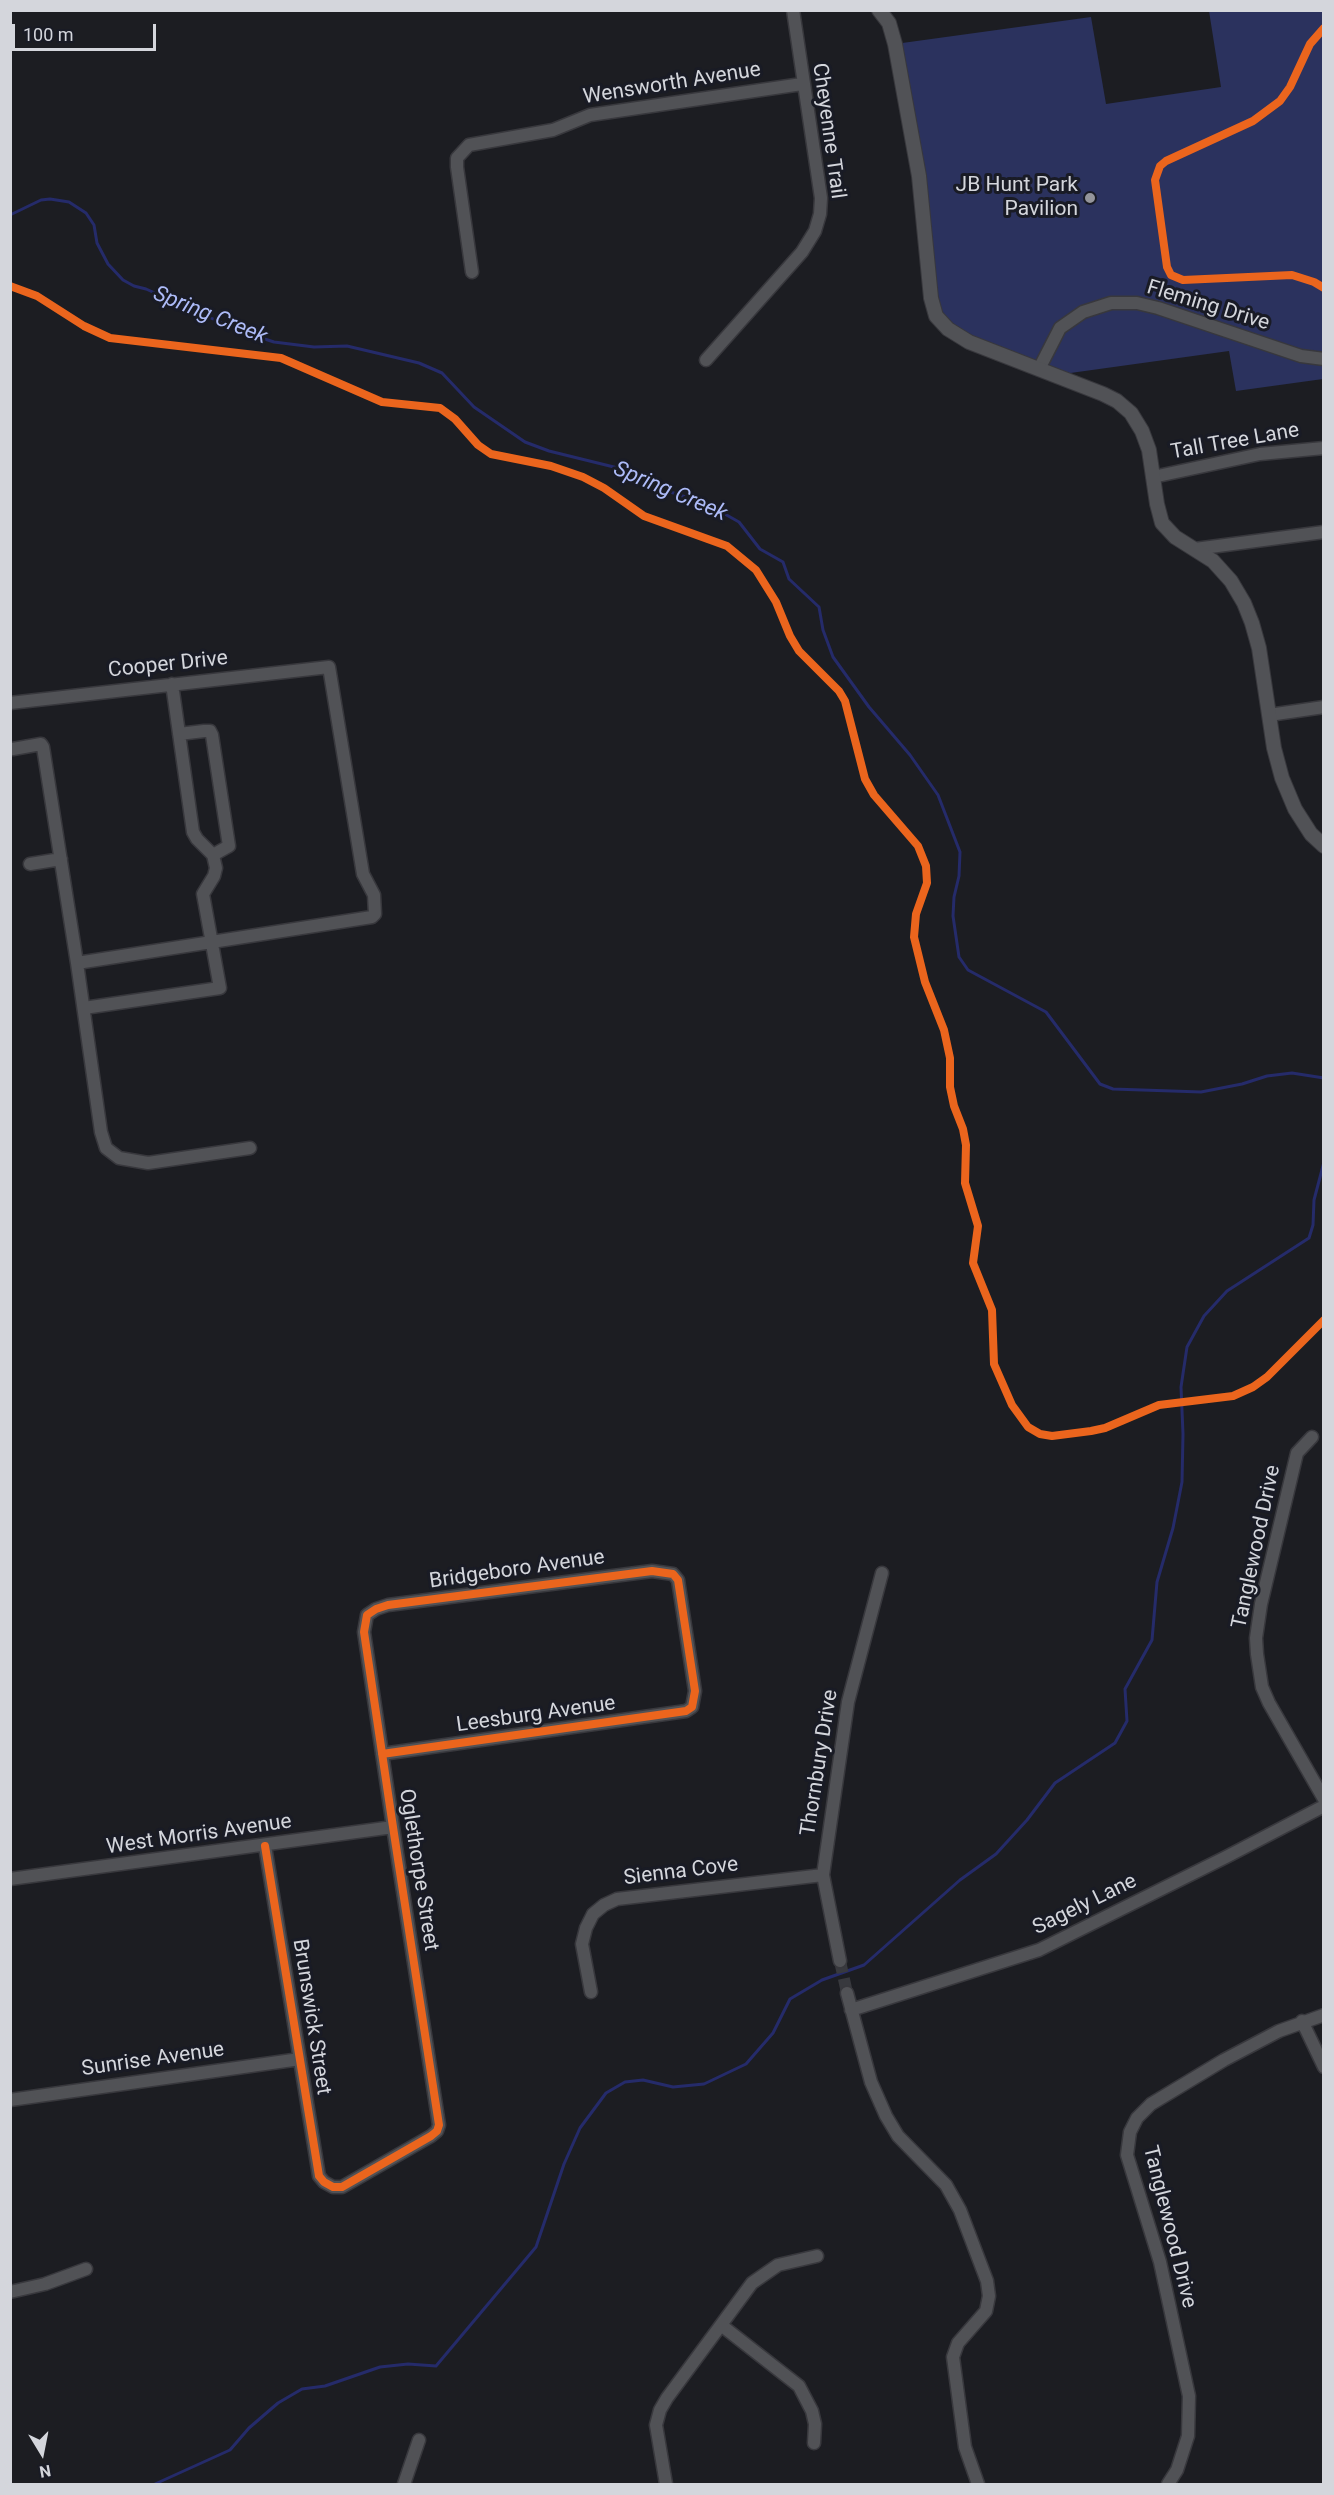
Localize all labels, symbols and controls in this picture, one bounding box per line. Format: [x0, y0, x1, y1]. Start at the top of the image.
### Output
scale bar [15, 12, 159, 50]
text: 100 m [23, 24, 74, 45]
street label: Wensworth Avenue [581, 58, 763, 110]
street label: Cheyenne Trail [806, 62, 850, 200]
place label: JB Hunt Park Pavilion [956, 173, 1078, 223]
marker: JB Hunt Park Pavilion [1083, 191, 1097, 205]
street label: Fleming Drive [1144, 275, 1272, 337]
water label: Spring Creek [149, 281, 271, 351]
street label: Tall Tree Lane [1169, 418, 1301, 466]
water label: Spring Creek [609, 456, 731, 528]
street label: Cooper Drive [107, 646, 229, 684]
street label: Tanglewood Drive [1227, 1463, 1287, 1631]
street label: Bridgeboro Avenue [428, 1545, 606, 1595]
street label: Thornbury Drive [796, 1688, 844, 1838]
street label: Leesburg Avenue [455, 1691, 617, 1739]
street label: Oglethorpe Street [393, 1787, 443, 1953]
street label: West Morris Avenue [105, 1810, 293, 1860]
street label: Sienna Cove [622, 1852, 740, 1892]
street label: Sagely Lane [1029, 1869, 1141, 1941]
street label: Brunswick Street [286, 1937, 336, 2097]
street label: Sunrise Avenue [80, 2038, 226, 2082]
street label: Tanglewood Drive [1137, 2143, 1201, 2311]
north arrow [12, 2423, 72, 2483]
text: N [38, 2461, 52, 2482]

